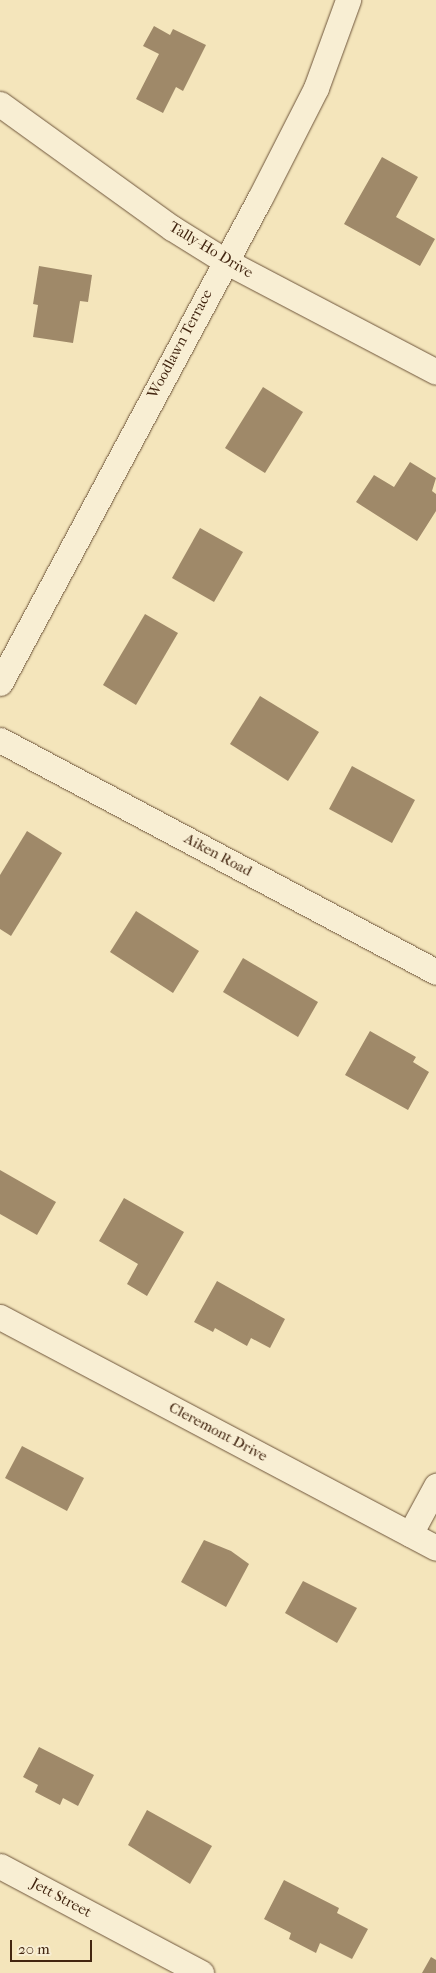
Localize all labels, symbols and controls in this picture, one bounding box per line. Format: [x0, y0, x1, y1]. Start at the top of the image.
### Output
street label: Tally-Ho Drive [166, 218, 256, 282]
street label: Woodlawn Terrace [144, 286, 216, 402]
street label: Aiken Road [181, 830, 255, 880]
street label: Cleremont Drive [166, 1398, 270, 1466]
street label: Jett Street [28, 1875, 94, 1921]
scale bar [12, 1930, 95, 1962]
text: 20 m [18, 1940, 50, 1958]

